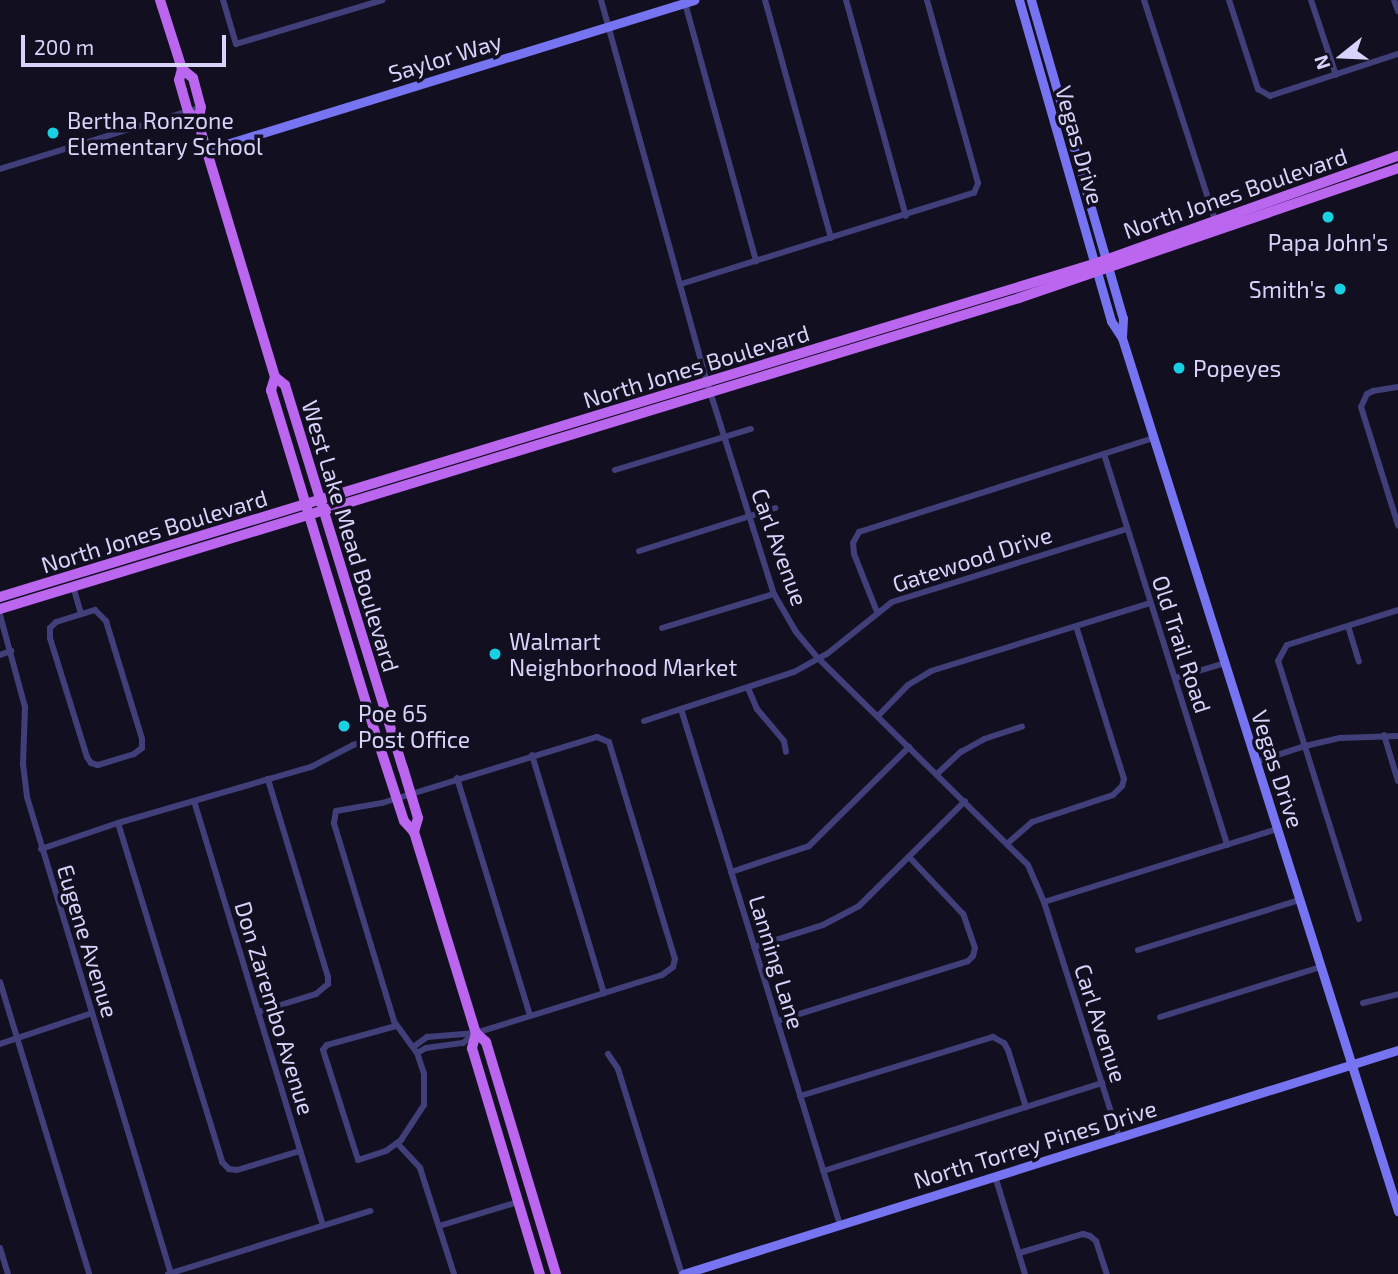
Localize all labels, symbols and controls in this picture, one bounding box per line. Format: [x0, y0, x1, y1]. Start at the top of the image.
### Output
scale bar [24, 21, 229, 65]
north arrow [1307, 21, 1377, 91]
street label: Saylor Way [384, 27, 506, 87]
text: 200 m [34, 34, 94, 59]
text: N [1308, 53, 1335, 73]
street label: Vegas Drive [1050, 82, 1110, 208]
place label: Bertha Ronzone Elementary School [67, 106, 263, 160]
marker: Bertha Ronzone Elementary School [45, 125, 61, 141]
street label: North Jones Boulevard [1119, 142, 1351, 244]
marker: Papa John's [1320, 209, 1336, 225]
place label: Papa John's [1267, 228, 1389, 256]
place label: Smith's [1249, 275, 1326, 303]
marker: Smith's [1332, 281, 1348, 297]
street label: North Jones Boulevard [579, 318, 813, 414]
place label: Popeyes [1193, 354, 1281, 382]
marker: Popeyes [1171, 360, 1187, 376]
street label: West Lake Mead Boulevard [297, 397, 405, 675]
street label: North Jones Boulevard [37, 483, 271, 579]
street label: Carl Avenue [746, 484, 814, 610]
street label: Gatewood Drive [889, 520, 1055, 598]
street label: Old Trail Road [1147, 571, 1217, 717]
place label: Walmart Neighborhood Market [509, 627, 737, 681]
marker: Walmart Neighborhood Market [487, 646, 503, 662]
place label: Poe 65 Post Office [358, 699, 470, 753]
street label: Vegas Drive [1246, 707, 1310, 831]
marker: Poe 65 Post Office [336, 718, 352, 734]
street label: Eugene Avenue [52, 861, 124, 1021]
street label: Lanning Lane [744, 892, 810, 1032]
street label: Don Zarembo Avenue [229, 898, 321, 1118]
street label: Carl Avenue [1069, 960, 1133, 1086]
street label: North Torrey Pines Drive [910, 1094, 1160, 1194]

